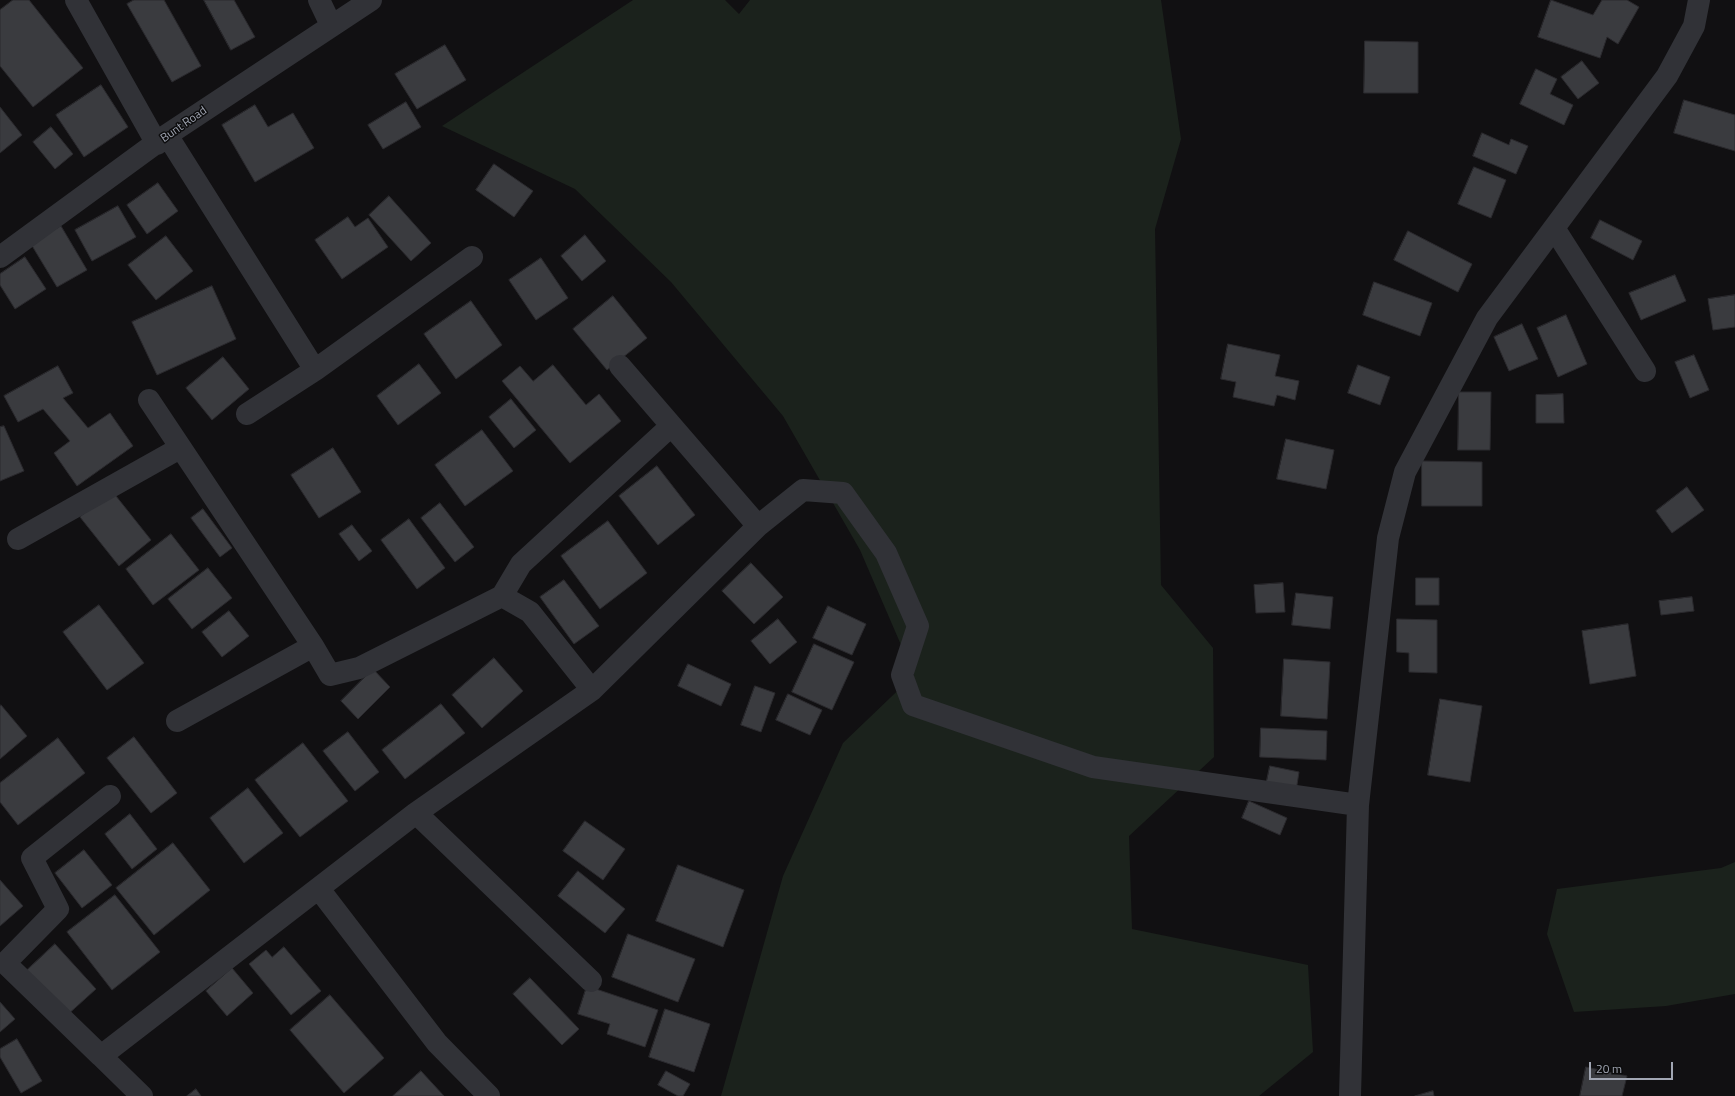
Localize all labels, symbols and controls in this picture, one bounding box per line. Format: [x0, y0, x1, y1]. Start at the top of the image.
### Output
street label: Bunt Road [158, 104, 210, 146]
scale bar [1591, 1054, 1675, 1080]
text: 20 m [1596, 1059, 1622, 1078]

